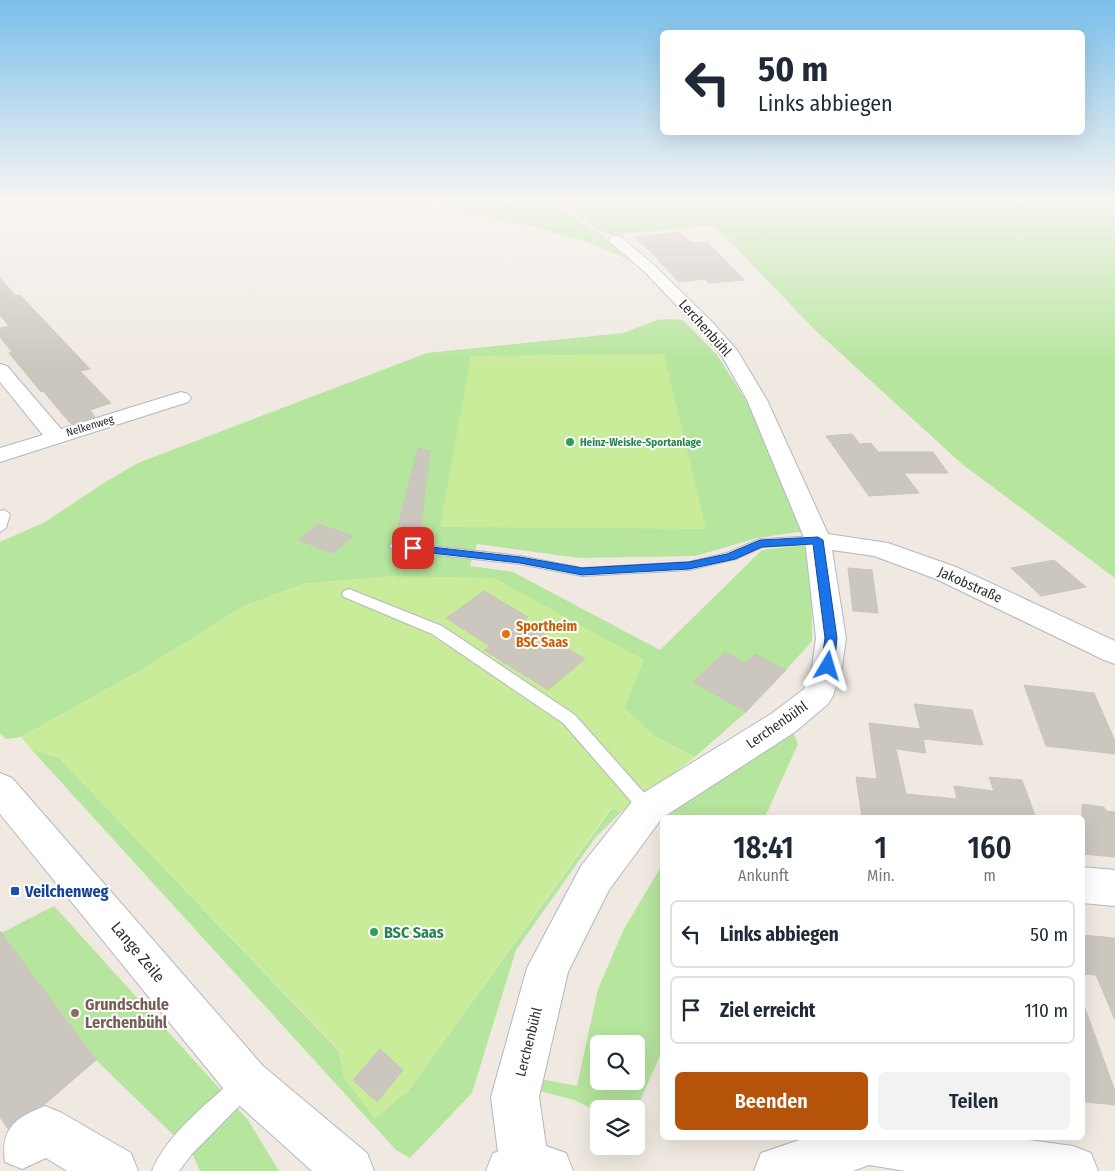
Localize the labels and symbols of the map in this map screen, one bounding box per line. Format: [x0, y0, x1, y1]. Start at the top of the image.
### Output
street label: Lerchenbühl [675, 296, 735, 360]
street label: Nelkenweg [65, 412, 116, 439]
marker: Heinz-Weiske-Sportanlage [564, 436, 576, 448]
place label: Heinz-Weiske-Sportanlage [580, 436, 702, 449]
pin [392, 527, 434, 569]
street label: Jakobstraße [935, 563, 1005, 607]
place label: Sportheim BSC Saas [516, 618, 577, 651]
marker: Sportheim BSC Saas [500, 628, 512, 640]
position arrow [801, 639, 853, 691]
street label: Lerchenbühl [743, 698, 811, 752]
place label: Veilchenweg [24, 882, 109, 901]
marker: Veilchenweg [9, 885, 21, 897]
street label: Lange Zeile [107, 918, 169, 986]
place label: BSC Saas [384, 923, 444, 942]
marker: BSC Saas [368, 926, 380, 938]
place label: Grundschule Lerchenbühl [85, 995, 169, 1032]
street label: Lerchenbühl [512, 1005, 546, 1078]
marker: Grundschule Lerchenbühl [69, 1007, 81, 1019]

